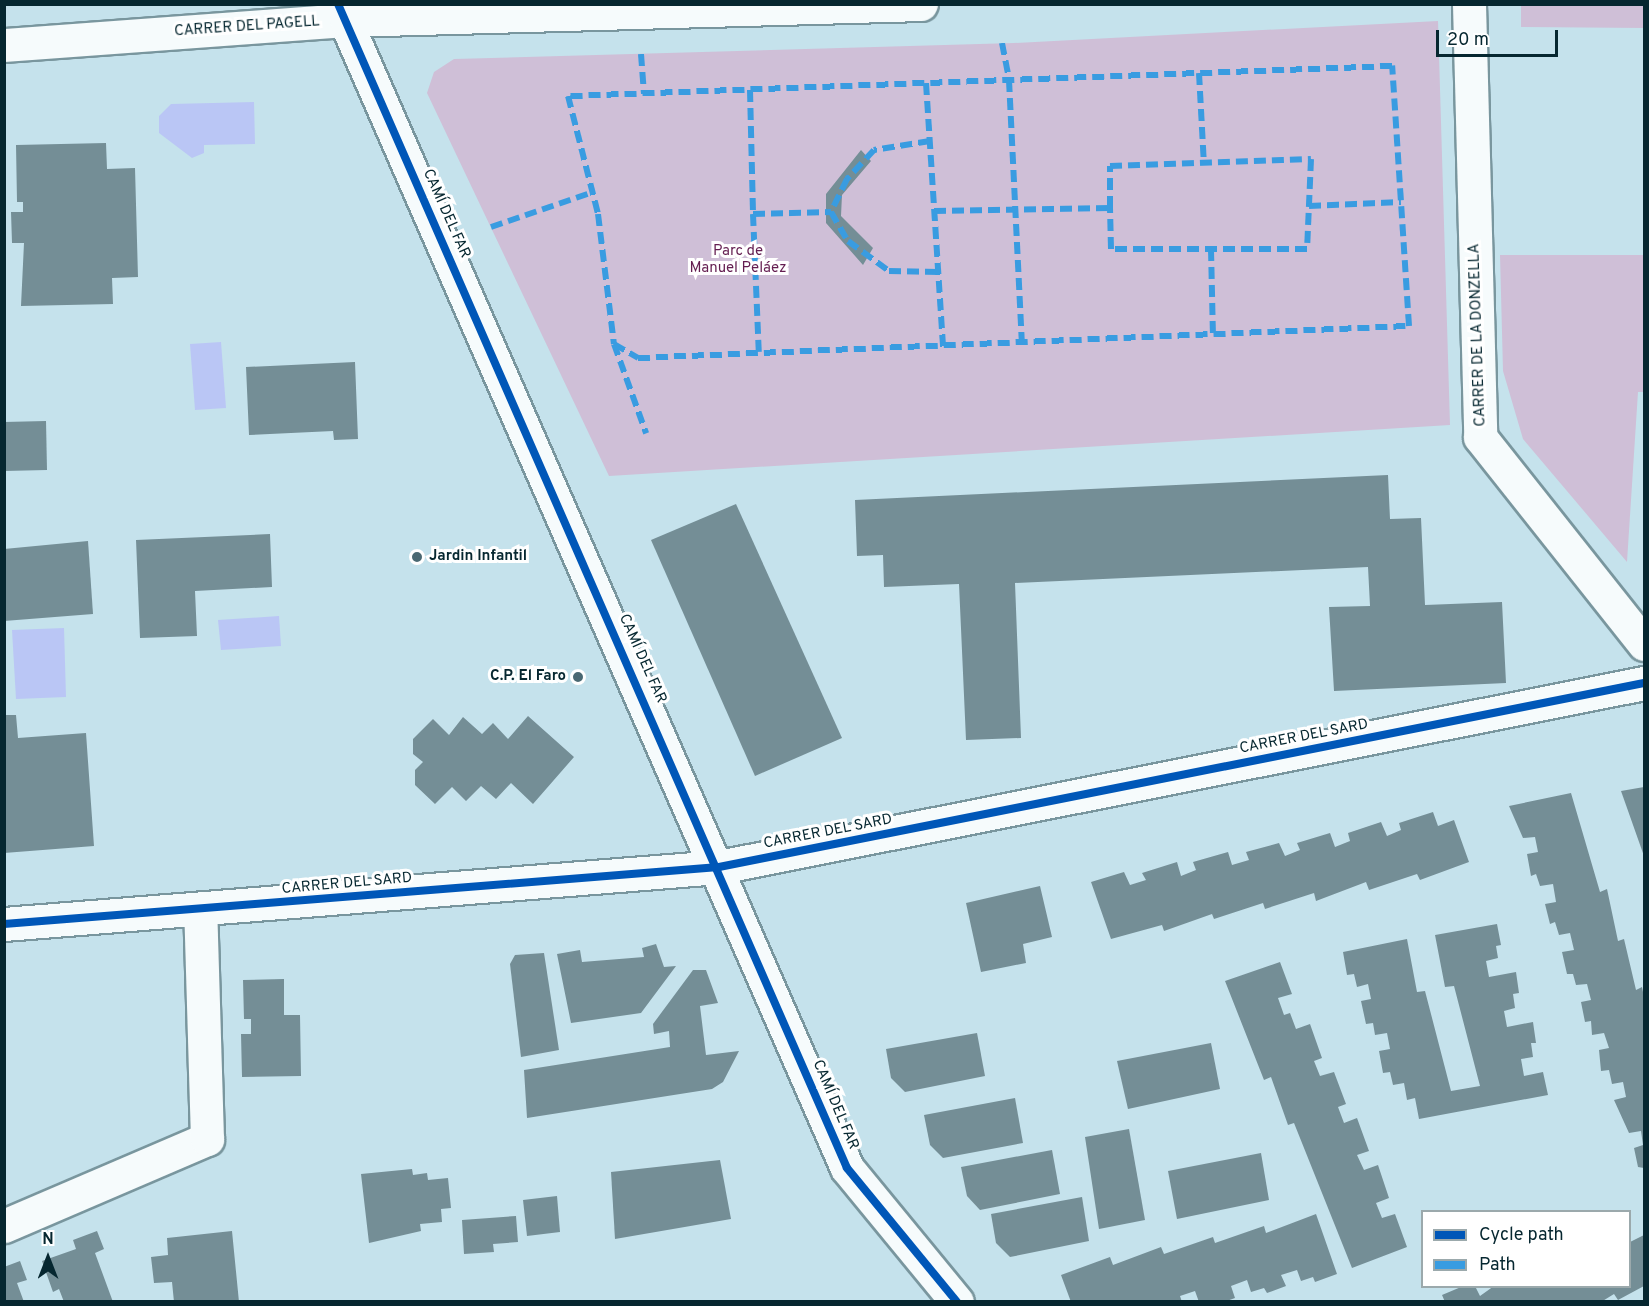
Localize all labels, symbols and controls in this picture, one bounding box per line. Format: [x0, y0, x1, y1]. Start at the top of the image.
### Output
street label: CARRER DEL PAGELL [174, 13, 320, 41]
scale bar [1439, 18, 1560, 56]
text: 20 m [1447, 29, 1489, 52]
street label: CAMÍ DEL FAR [418, 166, 474, 262]
park label: Parc de Manuel Peláez [690, 242, 786, 277]
street label: CARRER DE LA DONZELLA [1466, 243, 1490, 427]
place label: Jardin Infantil [429, 548, 527, 566]
marker: Jardin Infantil [410, 550, 424, 564]
street label: CAMÍ DEL FAR [614, 611, 670, 707]
place label: C.P. El Faro [490, 668, 566, 686]
marker: C.P. El Faro [571, 670, 585, 684]
street label: CARRER DEL SARD [1238, 716, 1370, 758]
street label: CARRER DEL SARD [762, 811, 894, 853]
street label: CARRER DEL SARD [281, 869, 413, 899]
street label: CAMÍ DEL FAR [808, 1057, 862, 1153]
legend [1421, 1210, 1631, 1288]
text: Cycle path [1479, 1224, 1564, 1247]
north arrow [18, 1228, 78, 1288]
text: N [42, 1230, 54, 1250]
text: Path [1479, 1254, 1516, 1277]

